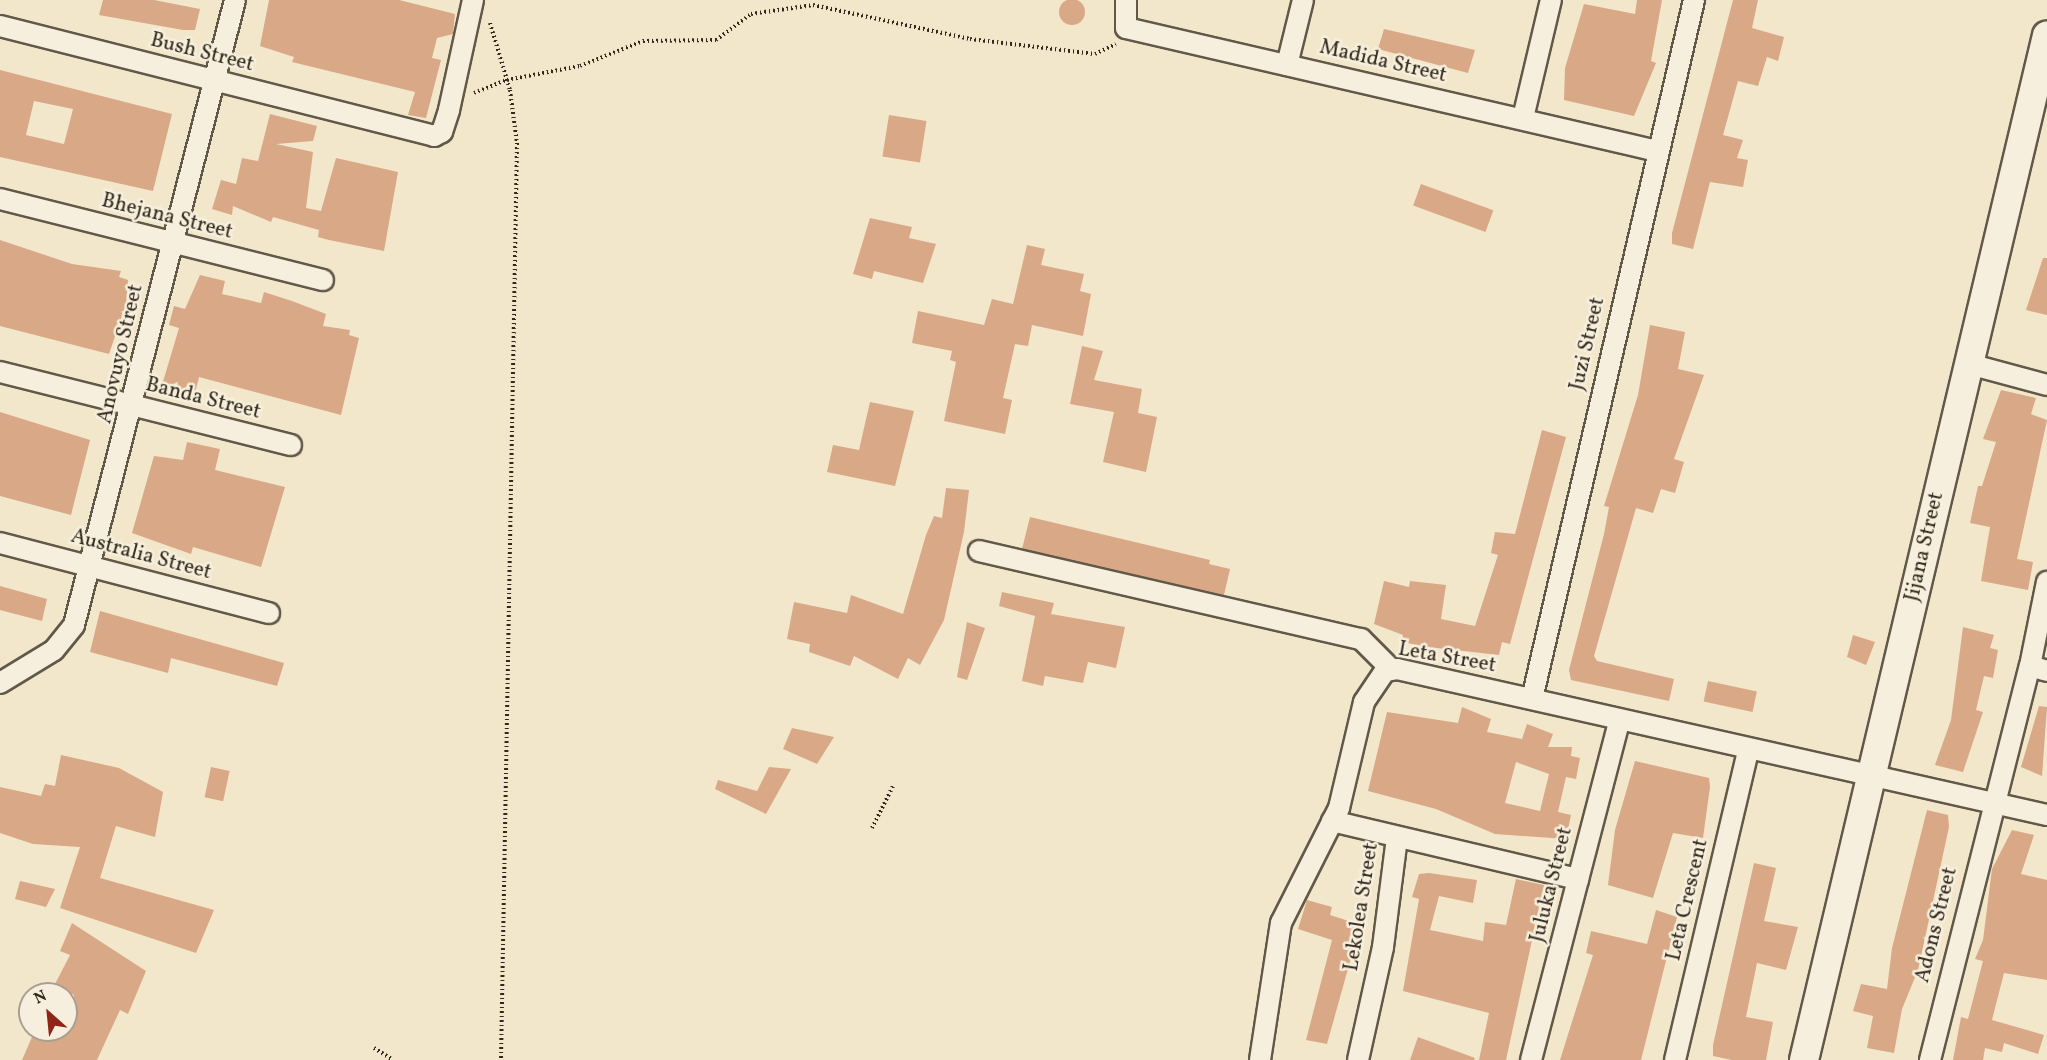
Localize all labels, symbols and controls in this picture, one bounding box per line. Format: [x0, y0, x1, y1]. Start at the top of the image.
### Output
street label: Bush Street [148, 28, 256, 78]
street label: Madida Street [1317, 35, 1449, 89]
street label: Bhejana Street [99, 189, 235, 245]
street label: Anovuyo Street [93, 282, 149, 426]
street label: Juzi Street [1565, 295, 1611, 393]
street label: Banda Street [143, 373, 263, 425]
street label: Jijana Street [1900, 490, 1950, 604]
street label: Australia Street [68, 524, 214, 586]
street label: Leta Street [1396, 637, 1498, 679]
street label: Juluka Street [1525, 825, 1579, 945]
street label: Leta Crescent [1662, 837, 1714, 963]
street label: Lekolea Street [1339, 841, 1385, 973]
street label: Adons Street [1910, 865, 1964, 985]
north arrow [18, 982, 78, 1042]
text: N [31, 985, 51, 1010]

